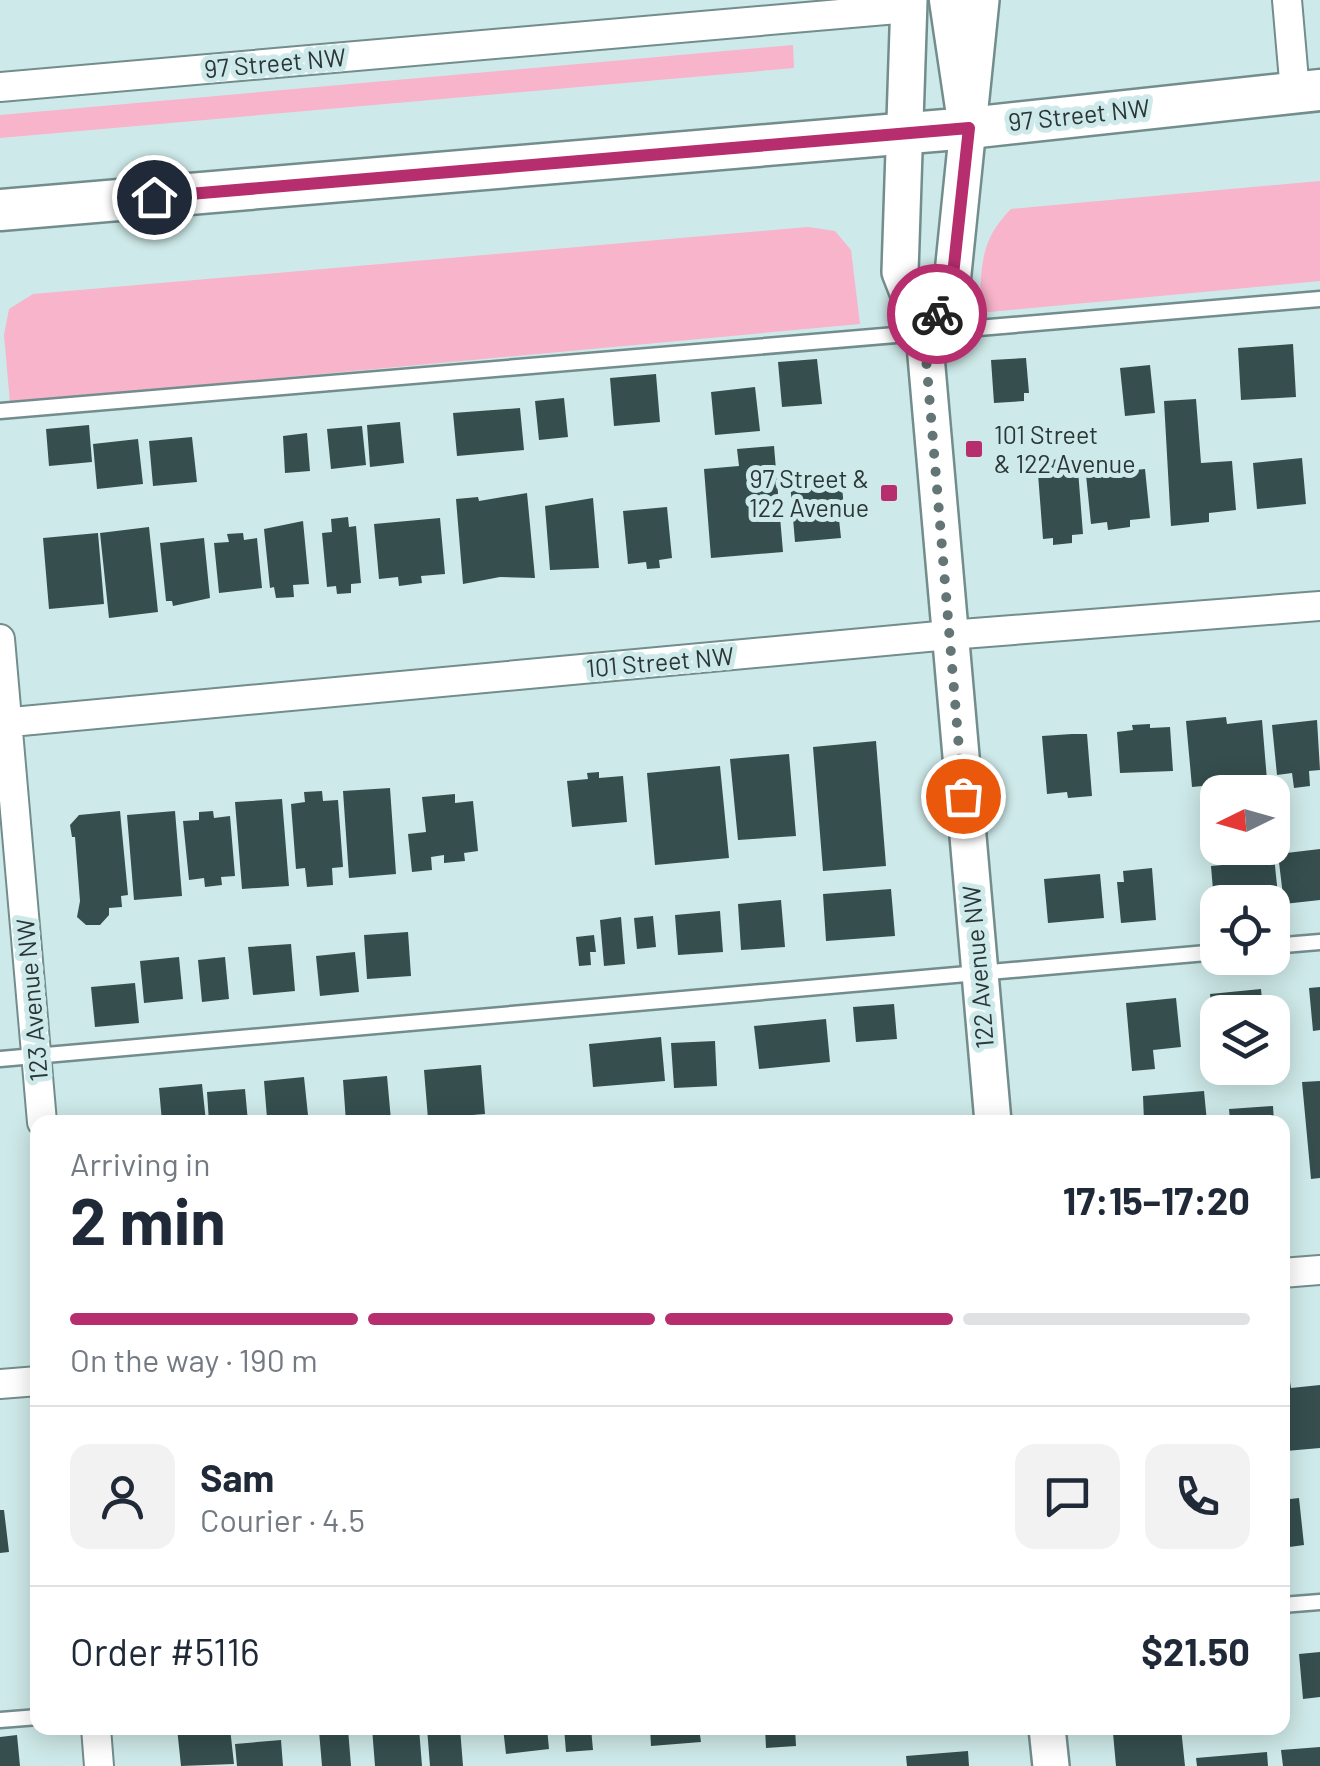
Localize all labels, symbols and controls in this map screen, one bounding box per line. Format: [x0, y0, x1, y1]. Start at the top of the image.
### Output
street label: 97 Street NW [203, 41, 347, 83]
street label: 97 Street NW [1007, 92, 1151, 136]
pin [112, 155, 197, 240]
icon: home [127, 170, 182, 225]
courier [887, 264, 987, 364]
icon: bike [910, 287, 965, 342]
place label: 101 Street & 122 Avenue [994, 419, 1135, 478]
marker: 101 Street & 122 Avenue [963, 438, 985, 460]
place label: 97 Street & 122 Avenue [749, 463, 869, 522]
marker: 97 Street & 122 Avenue [878, 482, 900, 504]
street label: 101 Street NW [585, 640, 735, 682]
pin [921, 754, 1006, 839]
icon: bag [936, 769, 991, 824]
north arrow [1200, 775, 1290, 865]
map controls [1200, 775, 1290, 1085]
street label: 122 Avenue NW [955, 884, 999, 1050]
button: locate [1200, 885, 1290, 975]
street label: 123 Avenue NW [9, 917, 53, 1083]
button: layers [1200, 995, 1290, 1085]
text: Arriving in [70, 1144, 210, 1182]
text: 17:15–17:20 [1063, 1177, 1250, 1223]
text: 2 min [70, 1180, 226, 1258]
text: On the way · 190 m [70, 1340, 318, 1378]
button: person [70, 1444, 175, 1549]
button: chat [1015, 1444, 1120, 1549]
button: phone [1145, 1444, 1250, 1549]
text: Sam [200, 1454, 274, 1500]
text: Courier · 4.5 [200, 1500, 365, 1538]
text: Order #5116 [70, 1628, 260, 1674]
text: $21.50 [1141, 1628, 1250, 1674]

